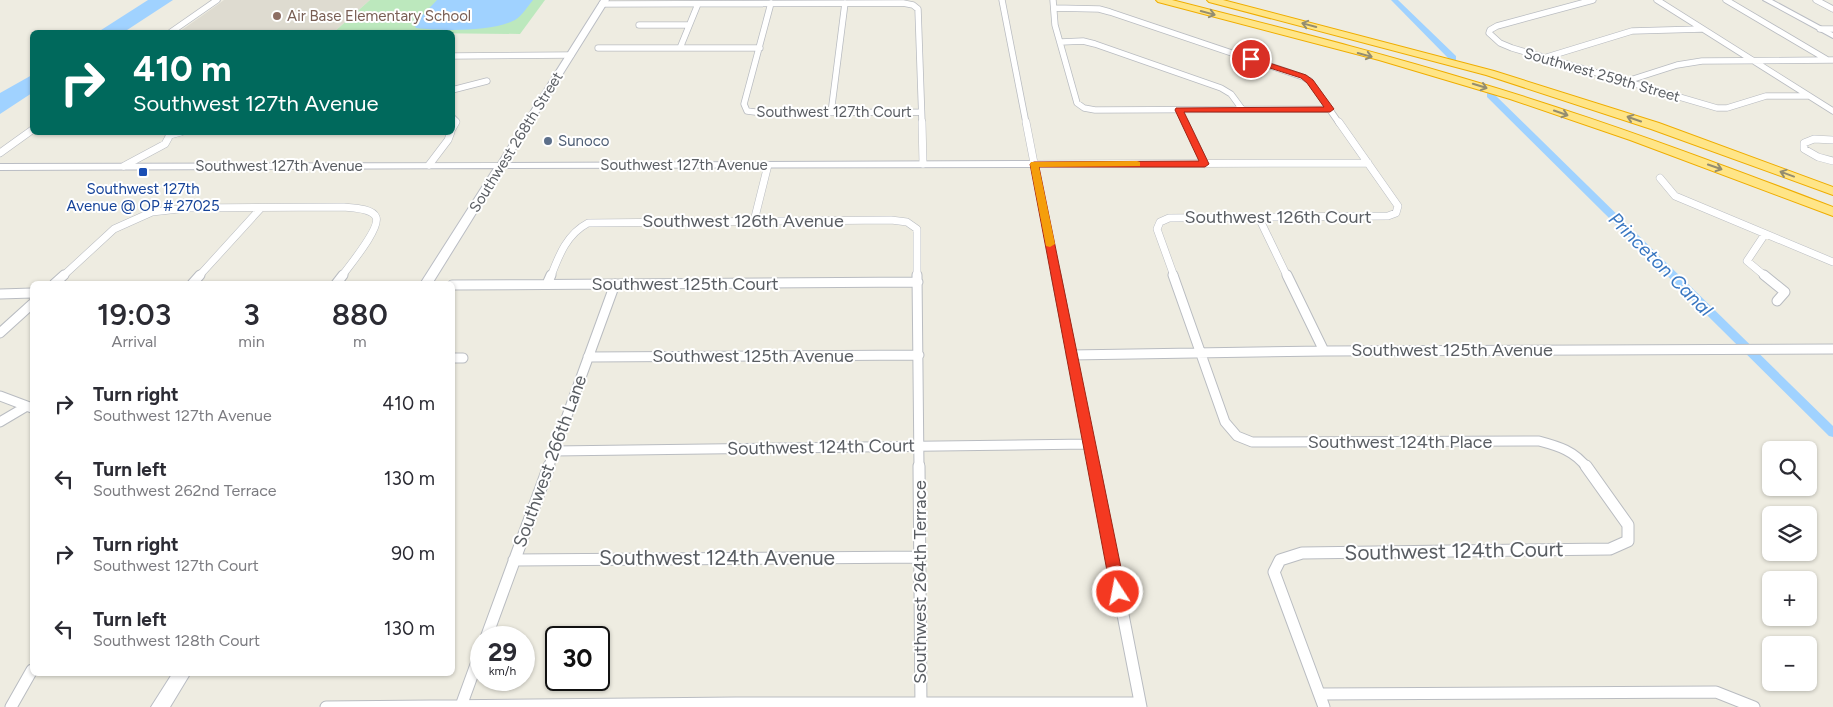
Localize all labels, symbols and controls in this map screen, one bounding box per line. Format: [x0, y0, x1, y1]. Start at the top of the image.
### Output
place label: Air Base Elementary School [287, 7, 471, 25]
one-way arrow [1200, 8, 1216, 18]
marker: Air Base Elementary School [271, 10, 283, 22]
one-way arrow [1301, 20, 1317, 29]
pin [1230, 38, 1272, 80]
street label: Southwest 259th Street [1522, 44, 1682, 106]
icon: arrive [1237, 45, 1265, 73]
text: 410 m [133, 48, 231, 90]
icon: right [50, 50, 115, 115]
one-way arrow [1357, 50, 1373, 60]
street label: Southwest 268th Street [465, 68, 567, 216]
one-way arrow [1471, 82, 1487, 92]
text: Southwest 127th Avenue [133, 90, 379, 117]
street label: Southwest 127th Court [756, 103, 912, 121]
one-way arrow [1553, 109, 1569, 118]
one-way arrow [1627, 114, 1643, 123]
place label: Sunoco [558, 132, 610, 150]
marker: Sunoco [542, 135, 554, 147]
street label: Southwest 127th Avenue [600, 156, 768, 174]
street label: Southwest 127th Avenue [195, 157, 363, 175]
one-way arrow [1707, 163, 1722, 172]
marker: Southwest 127th Avenue @ OP # 27025 [137, 166, 149, 178]
one-way arrow [1780, 168, 1795, 177]
place label: Southwest 127th Avenue @ OP # 27025 [66, 180, 220, 215]
street label: Southwest 126th Court [1185, 206, 1372, 228]
water label: Princeton Canal [1604, 208, 1718, 322]
street label: Southwest 126th Avenue [642, 210, 844, 232]
street label: Southwest 125th Court [591, 273, 779, 295]
text: 19:03 [97, 296, 171, 333]
text: 3 [243, 296, 260, 333]
text: 880 [332, 296, 388, 333]
text: Arrival [112, 332, 157, 351]
text: min [238, 332, 265, 351]
text: m [353, 332, 367, 351]
street label: Southwest 125th Avenue [1351, 339, 1553, 361]
street label: Southwest 125th Avenue [652, 345, 854, 367]
street label: Southwest 266th Lane [509, 372, 591, 550]
text: Turn right [93, 383, 179, 406]
icon: right [50, 390, 78, 418]
text: 410 m [382, 392, 435, 415]
text: Southwest 127th Avenue [93, 406, 272, 425]
street label: Southwest 124th Place [1308, 431, 1493, 453]
street label: Southwest 124th Court [727, 434, 915, 460]
map controls [1762, 441, 1817, 691]
button: search [1762, 441, 1817, 496]
text: Turn left [93, 458, 167, 481]
icon: left [50, 465, 78, 493]
text: 130 m [384, 467, 435, 490]
street label: Southwest 264th Terrace [909, 480, 931, 684]
text: Southwest 262nd Terrace [93, 481, 277, 500]
button: layers [1762, 506, 1817, 561]
text: Turn right [93, 533, 179, 556]
street label: Southwest 124th Court [1344, 536, 1564, 565]
icon: right [50, 540, 78, 568]
text: 90 m [391, 542, 435, 565]
street label: Southwest 124th Avenue [599, 545, 835, 570]
text: Southwest 127th Court [93, 556, 259, 575]
position arrow [1091, 565, 1143, 617]
button: + [1762, 571, 1817, 626]
text: Turn left [93, 608, 167, 631]
icon: left [50, 615, 78, 643]
text: 130 m [384, 617, 435, 640]
speed limit sign: 30 [545, 626, 610, 691]
text: Southwest 128th Court [93, 631, 260, 650]
button: − [1762, 636, 1817, 691]
text: 29 [488, 637, 517, 667]
text: km/h [489, 664, 516, 678]

